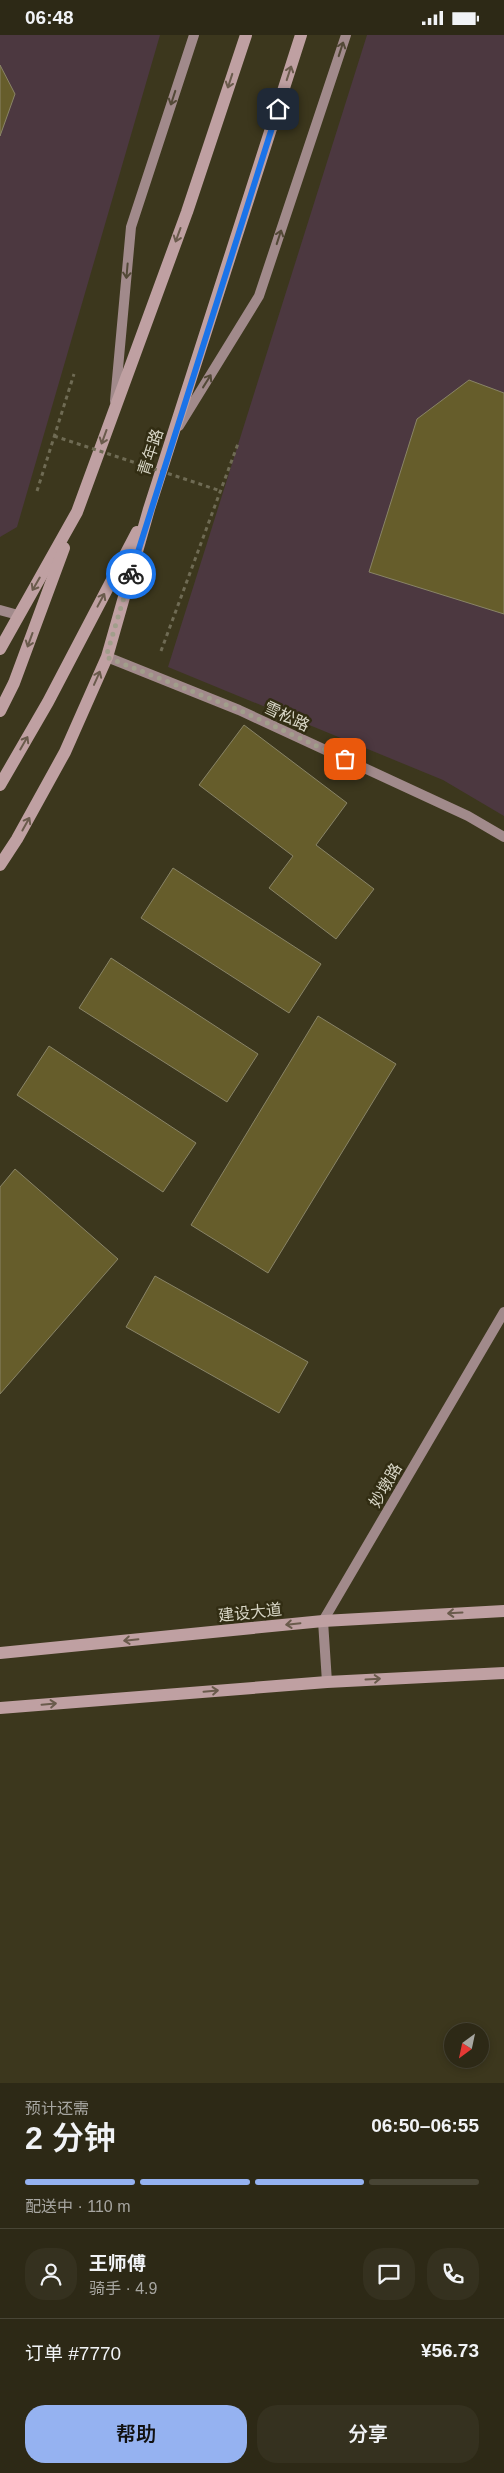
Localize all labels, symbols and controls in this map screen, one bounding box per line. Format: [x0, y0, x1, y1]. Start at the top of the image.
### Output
text: 06:48 [25, 7, 74, 28]
one-way arrow [337, 42, 347, 58]
one-way arrow [285, 66, 294, 81]
one-way arrow [225, 73, 234, 89]
pin [257, 88, 299, 130]
one-way arrow [168, 90, 177, 105]
icon: home [264, 95, 292, 123]
one-way arrow [173, 227, 182, 242]
one-way arrow [275, 229, 284, 245]
one-way arrow [122, 263, 132, 279]
one-way arrow [202, 375, 212, 389]
street label: 青年路 [135, 427, 166, 478]
one-way arrow [99, 429, 108, 444]
courier [106, 549, 156, 599]
icon: bike [117, 560, 145, 588]
one-way arrow [31, 576, 40, 591]
one-way arrow [97, 593, 107, 608]
one-way arrow [25, 632, 34, 648]
one-way arrow [93, 671, 103, 686]
street label: 雪松路 [261, 699, 312, 734]
one-way arrow [20, 736, 30, 751]
pin [324, 738, 366, 780]
icon: bag [331, 745, 359, 773]
one-way arrow [21, 817, 31, 832]
street label: 妙墩路 [366, 1460, 405, 1510]
street label: 建设大道 [217, 1601, 283, 1624]
one-way arrow [448, 1609, 464, 1618]
one-way arrow [285, 1619, 301, 1629]
one-way arrow [124, 1635, 140, 1645]
one-way arrow [364, 1675, 380, 1684]
one-way arrow [202, 1686, 218, 1696]
one-way arrow [40, 1699, 56, 1709]
north arrow [444, 2023, 489, 2067]
map controls [444, 2023, 489, 2068]
text: 预计还需 [25, 2100, 89, 2117]
text: 06:50–06:55 [371, 2115, 479, 2136]
text: 2 分钟 [25, 2120, 116, 2156]
text: 配送中 · 110 m [25, 2198, 131, 2215]
button: person [25, 2248, 77, 2300]
button: chat [363, 2248, 415, 2300]
button: phone [427, 2248, 479, 2300]
text: 王师傅 [89, 2253, 146, 2274]
text: 骑手 · 4.9 [89, 2280, 157, 2297]
text: ¥56.73 [421, 2340, 479, 2361]
text: 订单 #7770 [25, 2343, 121, 2364]
button: 帮助 [25, 2405, 247, 2463]
button: 分享 [257, 2405, 479, 2463]

